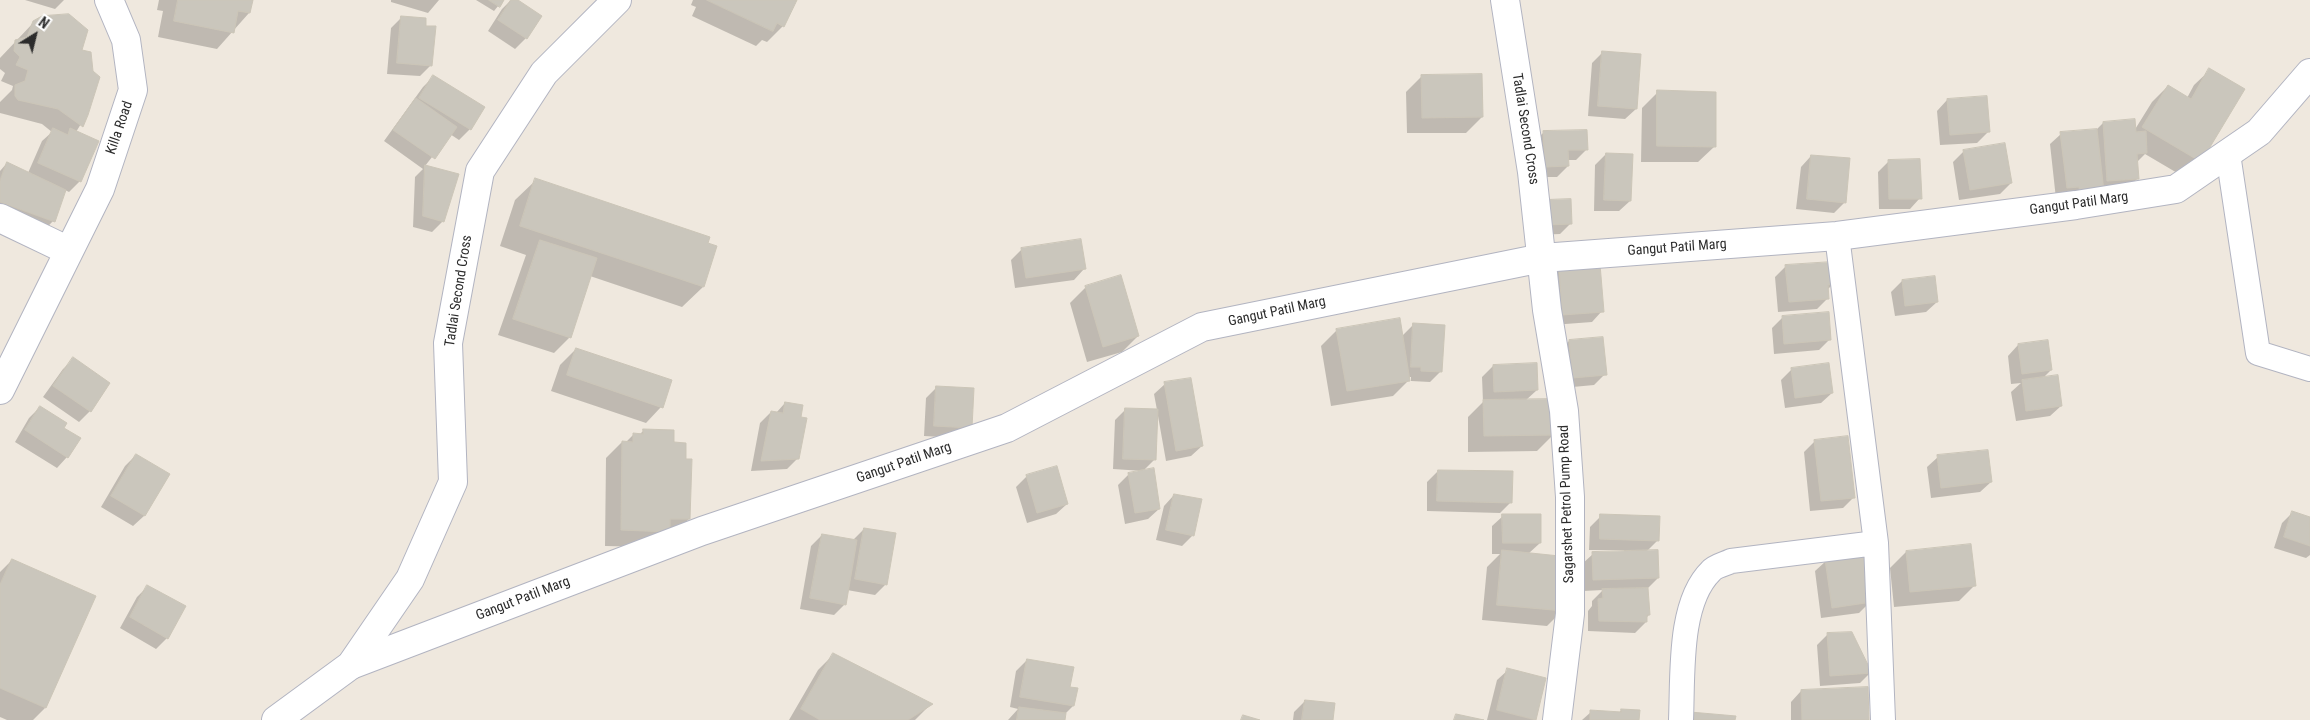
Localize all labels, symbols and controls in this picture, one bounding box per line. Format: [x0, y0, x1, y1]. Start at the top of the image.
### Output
north arrow [10, 10, 60, 60]
text: N [36, 14, 52, 32]
street label: Tadlai Second Cross [1508, 72, 1542, 186]
street label: Killa Road [103, 99, 137, 157]
street label: Gangut Patil Marg [2029, 189, 2129, 219]
street label: Tadlai Second Cross [442, 234, 476, 348]
street label: Gangut Patil Marg [1627, 236, 1727, 260]
street label: Gangut Patil Marg [1227, 293, 1327, 331]
street label: Sagarshet Petrol Pump Road [1556, 425, 1578, 583]
street label: Gangut Patil Marg [854, 439, 954, 487]
street label: Gangut Patil Marg [474, 573, 572, 625]

